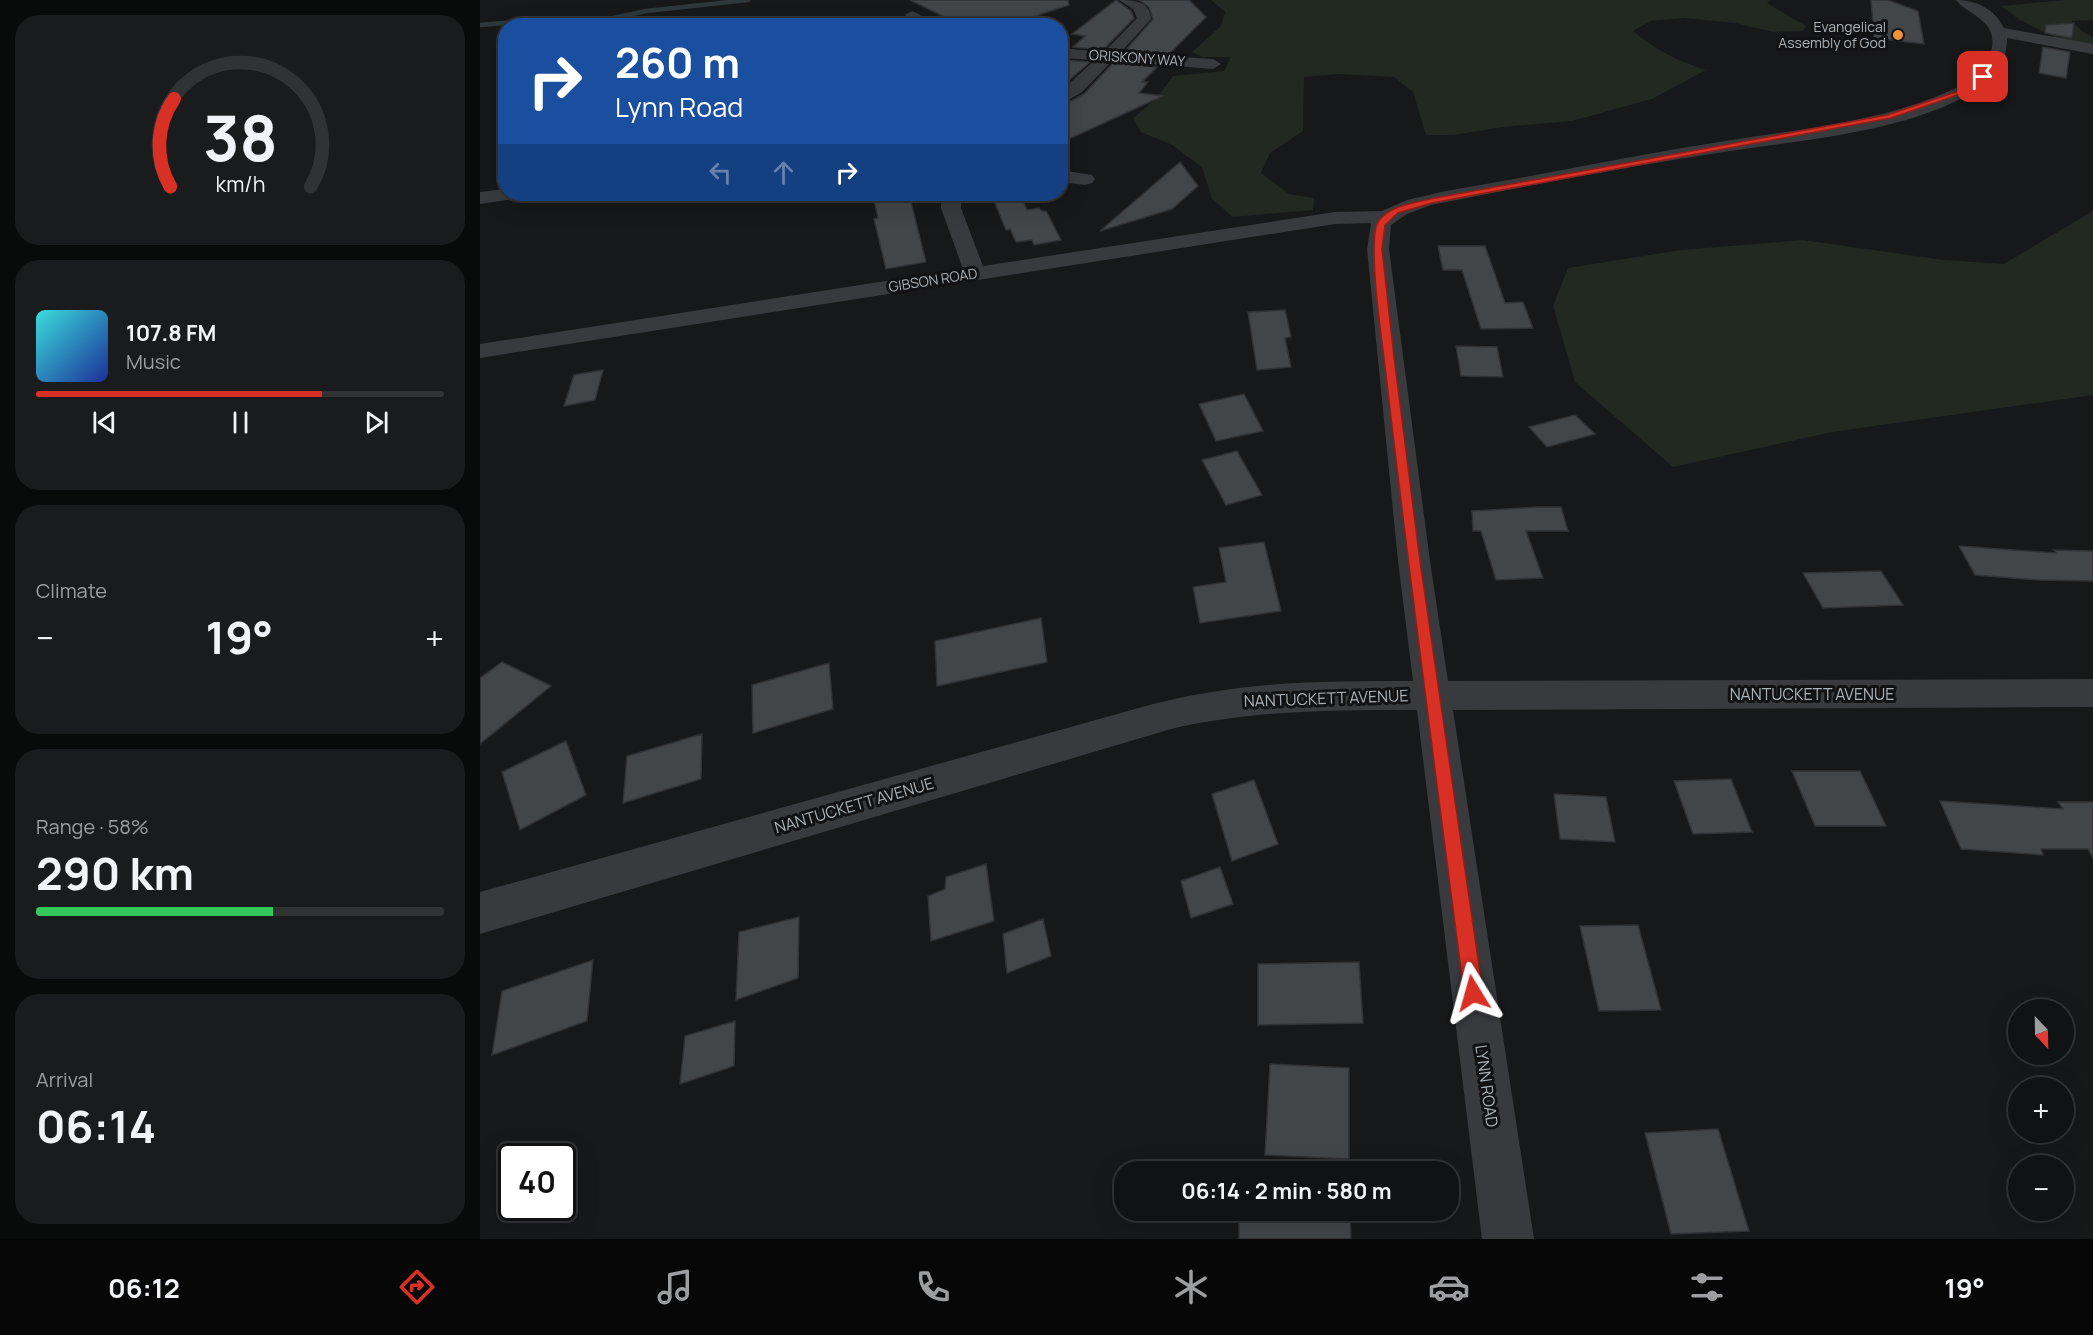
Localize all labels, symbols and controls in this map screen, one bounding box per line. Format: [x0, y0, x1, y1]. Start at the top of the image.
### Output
place label: Evangelical Assembly of God [1778, 17, 1886, 52]
marker: Evangelical Assembly of God [1891, 28, 1905, 42]
text: 260 m [615, 33, 740, 91]
icon: right [516, 42, 594, 120]
street label: ORISKONY WAY [1088, 45, 1186, 70]
pin [1957, 51, 2008, 102]
icon: arrive [1966, 60, 1999, 93]
text: Lynn Road [615, 88, 743, 125]
text: 38 [203, 94, 277, 180]
icon: left [704, 156, 737, 189]
icon: ahead [767, 156, 800, 189]
icon: right [830, 156, 863, 189]
text: km/h [215, 169, 265, 198]
street label: GIBSON ROAD [887, 263, 979, 296]
text: 107.8 FM [126, 318, 216, 348]
text: Music [126, 348, 181, 375]
icon: previous [88, 406, 121, 439]
icon: pause [224, 406, 257, 439]
icon: next [360, 406, 393, 439]
text: Climate [36, 577, 107, 604]
text: 19° [205, 606, 273, 668]
text: − [36, 615, 54, 660]
text: + [425, 615, 444, 660]
street label: NANTUCKETT AVENUE [1730, 683, 1894, 705]
street label: NANTUCKETT AVENUE [1243, 684, 1409, 712]
street label: NANTUCKETT AVENUE [772, 772, 936, 838]
text: Range · 58% [36, 813, 149, 840]
text: 290 km [36, 842, 194, 904]
position arrow [1441, 961, 1505, 1025]
north arrow [2008, 999, 2074, 1065]
map controls [2008, 999, 2074, 1221]
street label: LYNN ROAD [1470, 1043, 1504, 1129]
text: Arrival [36, 1066, 93, 1093]
button: + [2008, 1077, 2074, 1143]
text: 06:14 [36, 1095, 156, 1157]
speed limit sign: 40 [498, 1143, 576, 1221]
button: − [2008, 1155, 2074, 1221]
text: 06:14 · 2 min · 580 m [1181, 1176, 1392, 1206]
icon: directions [396, 1266, 438, 1308]
icon: music [654, 1266, 696, 1308]
icon: phone [912, 1266, 954, 1308]
icon: climate [1170, 1266, 1212, 1308]
icon: car [1428, 1266, 1470, 1308]
icon: filters [1686, 1266, 1728, 1308]
text: 06:12 [108, 1269, 180, 1306]
text: 19° [1944, 1269, 1985, 1306]

